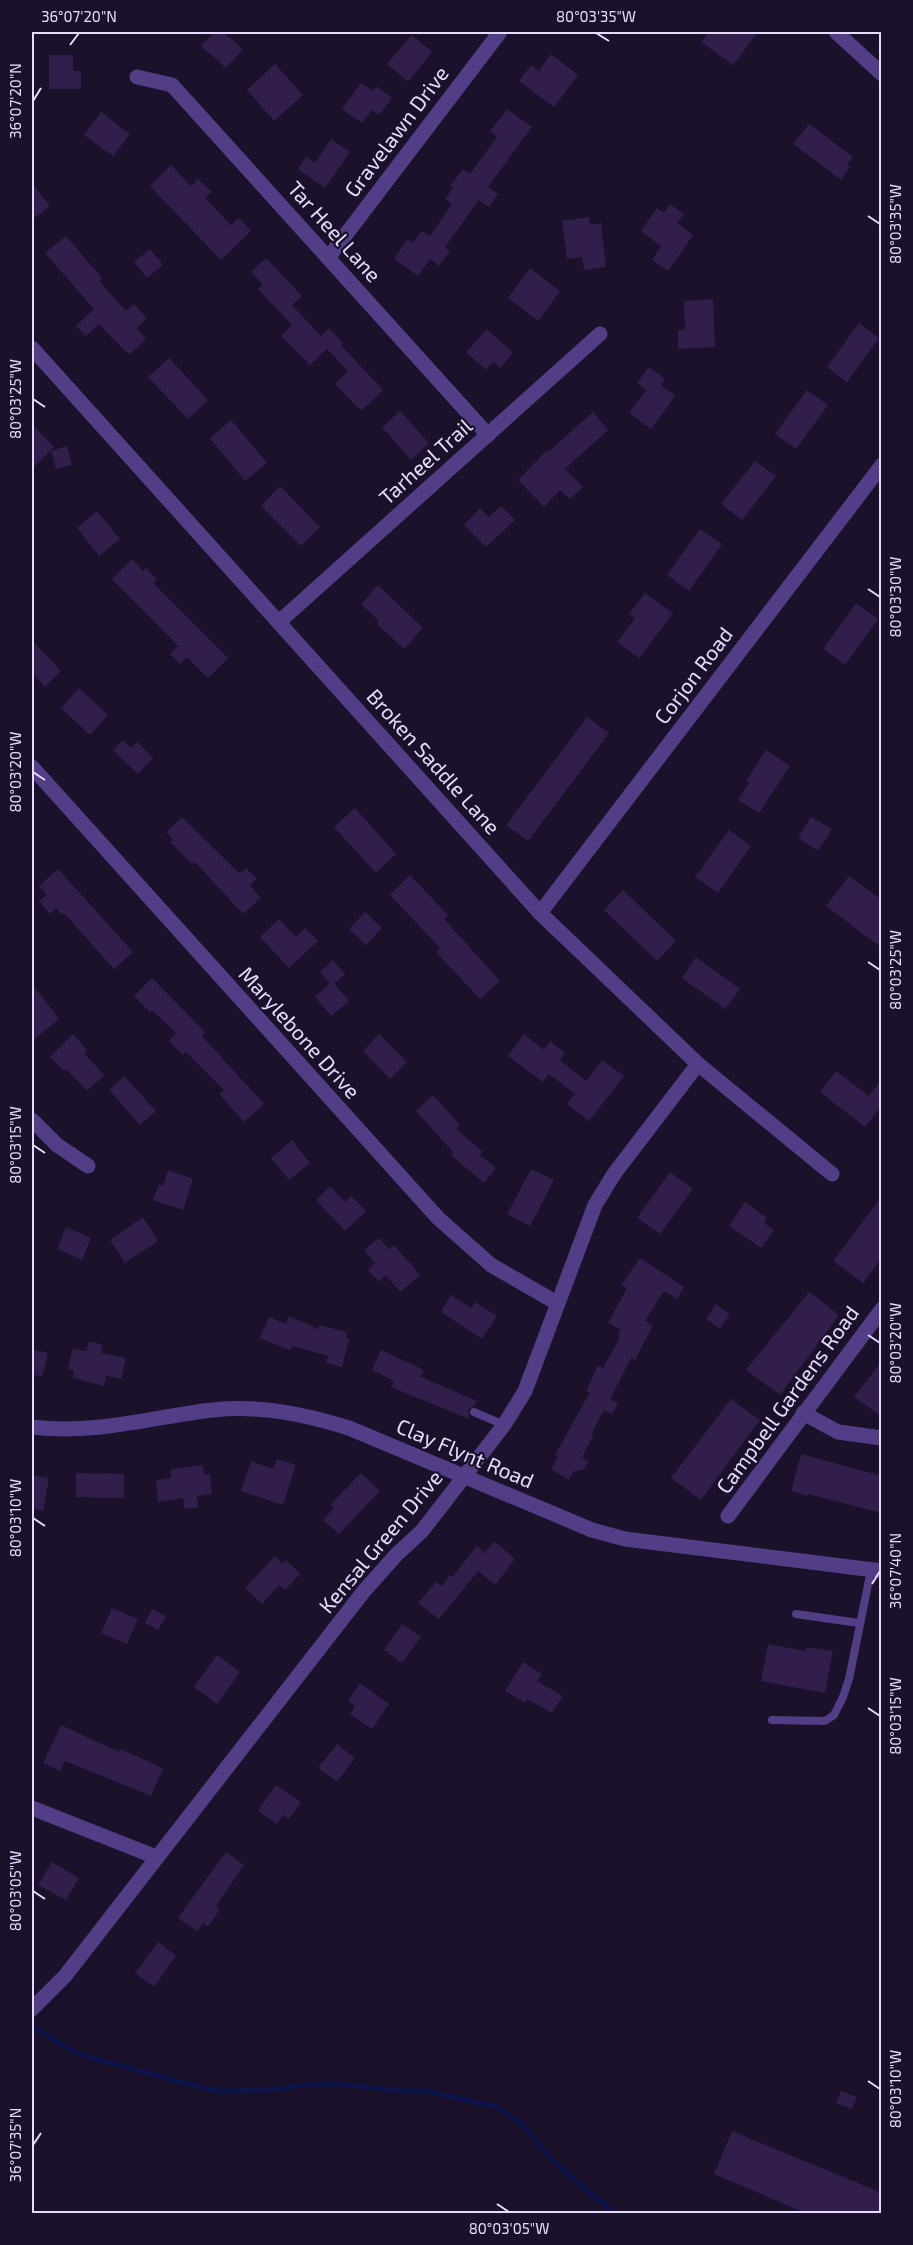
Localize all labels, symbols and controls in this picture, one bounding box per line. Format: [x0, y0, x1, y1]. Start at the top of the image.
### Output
text: 36°07'20"N [41, 7, 117, 25]
text: 80°03'35"W [556, 7, 636, 25]
street label: Gravelawn Drive [339, 61, 453, 201]
text: 36°07'20"N [6, 63, 24, 139]
street label: Tar Heel Lane [283, 175, 387, 287]
text: 80°03'35"W [886, 184, 904, 264]
text: 80°03'25"W [6, 359, 24, 439]
street label: Tarheel Trail [373, 412, 477, 509]
text: 80°03'30"W [886, 556, 904, 638]
street label: Corjon Road [648, 622, 738, 729]
street label: Broken Saddle Lane [362, 683, 506, 839]
text: 80°03'20"W [6, 731, 24, 813]
text: 80°03'25"W [886, 930, 904, 1010]
street label: Marylebone Drive [234, 961, 366, 1103]
text: 80°03'15"W [6, 1106, 24, 1184]
street label: Campbell Gardens Road [710, 1300, 863, 1498]
text: 80°03'20"W [886, 1302, 904, 1384]
street label: Clay Flynt Road [393, 1412, 538, 1493]
street label: Kensal Green Drive [313, 1464, 447, 1618]
text: 80°03'10"W [6, 1479, 24, 1557]
text: 36°07'40"N [886, 1533, 904, 1609]
text: 80°03'15"W [886, 1677, 904, 1755]
text: 80°03'05"W [6, 1851, 24, 1931]
text: 80°03'10"W [886, 2050, 904, 2128]
text: 36°07'35"N [6, 2108, 24, 2182]
text: 80°03'05"W [469, 2219, 549, 2237]

